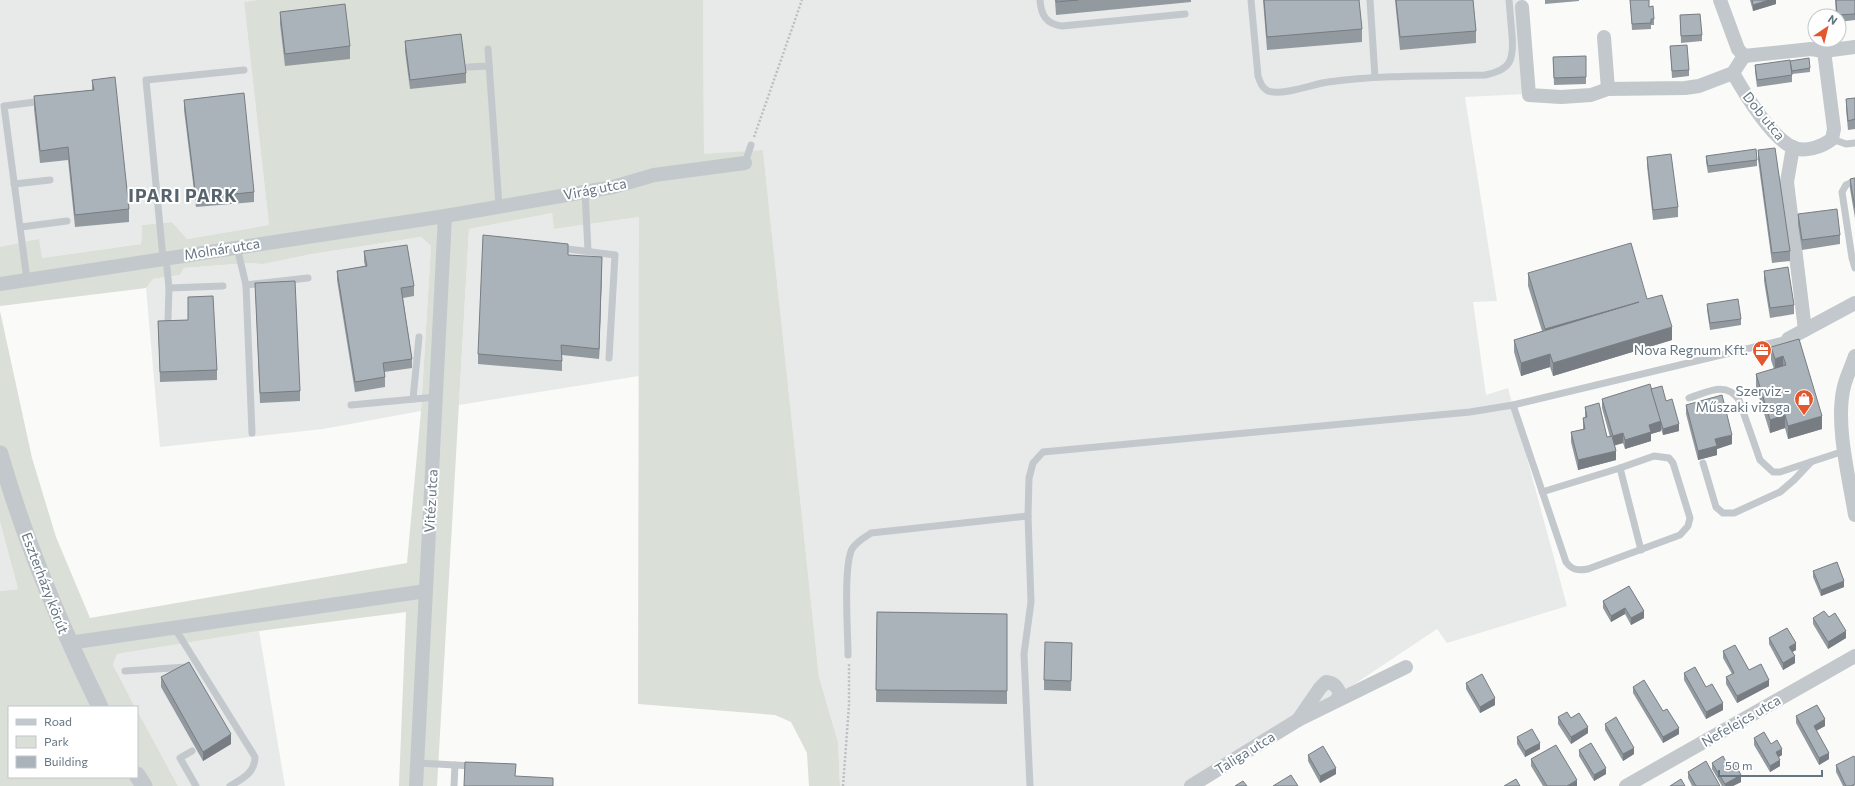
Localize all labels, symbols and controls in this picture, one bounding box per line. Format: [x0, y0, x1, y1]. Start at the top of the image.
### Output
north arrow [1807, 8, 1847, 48]
text: N [1826, 12, 1840, 27]
street label: Dob utca [1740, 88, 1789, 143]
street label: Virág utca [562, 174, 628, 203]
district label: IPARI PARK [128, 184, 238, 206]
street label: Molnár utca [183, 234, 261, 263]
office icon: Nova Regnum Kft. [1751, 339, 1773, 367]
place label: Nova Regnum Kft. [1634, 341, 1748, 358]
place label: Szerviz - Műszaki vizsga [1695, 382, 1790, 415]
shop icon: Szerviz - Műszaki vizsga [1793, 388, 1815, 416]
street label: Vitéz utca [420, 469, 441, 533]
street label: Eszterházy körút [18, 530, 73, 636]
street label: Nefelejcs utca [1698, 691, 1783, 750]
legend [8, 706, 138, 778]
text: Road [44, 714, 72, 728]
street label: Taliga utca [1212, 727, 1278, 778]
text: Park [44, 734, 70, 748]
scale bar [1719, 752, 1822, 778]
text: Building [44, 754, 88, 768]
text: 50 m [1725, 758, 1753, 772]

